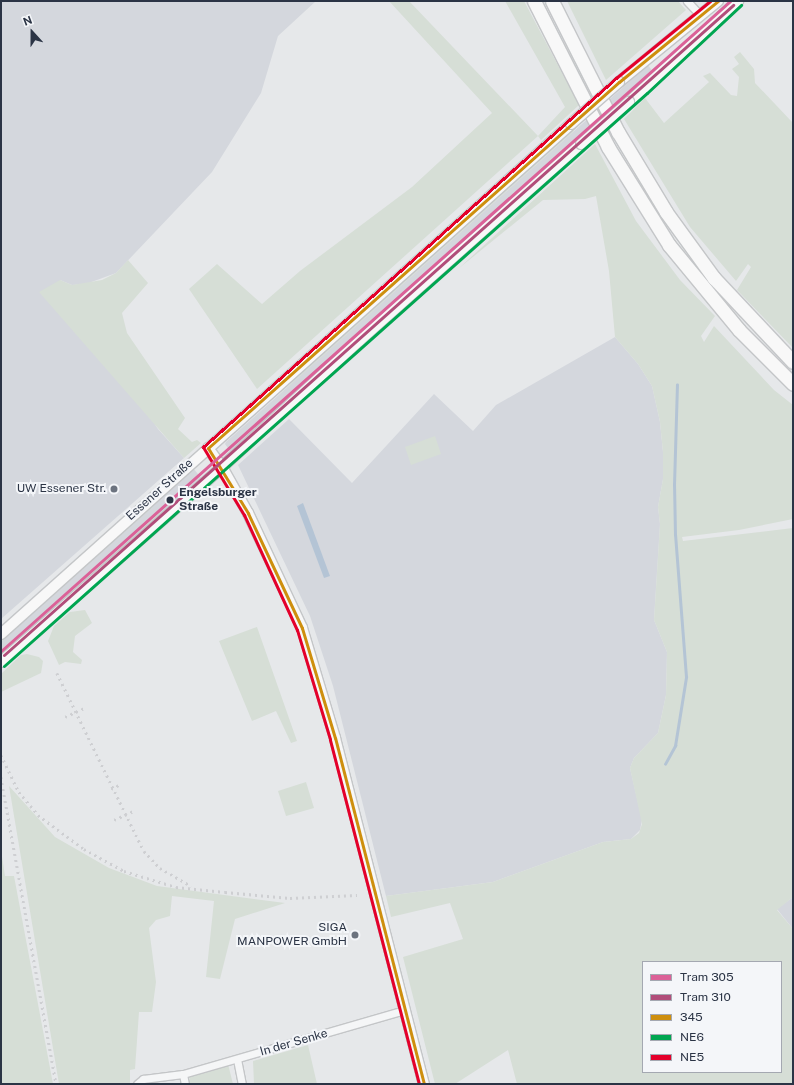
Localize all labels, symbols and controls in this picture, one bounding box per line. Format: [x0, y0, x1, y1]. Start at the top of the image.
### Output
north arrow [12, 12, 52, 52]
text: N [22, 14, 34, 28]
street label: Essener Straße [124, 456, 196, 524]
place label: UW Essener Str. [17, 482, 106, 496]
marker: UW Essener Str. [109, 484, 119, 494]
place label: Engelsburger Straße [179, 486, 257, 514]
marker: Engelsburger Straße [164, 494, 176, 506]
place label: SIGA MANPOWER GmbH [237, 921, 347, 949]
marker: SIGA MANPOWER GmbH [350, 930, 360, 940]
legend [642, 961, 782, 1073]
text: Tram 305 [680, 970, 734, 984]
text: Tram 310 [680, 990, 731, 1004]
text: 345 [680, 1010, 703, 1024]
street label: In der Senke [258, 1026, 330, 1060]
text: NE6 [680, 1030, 704, 1044]
text: NE5 [680, 1050, 704, 1064]

